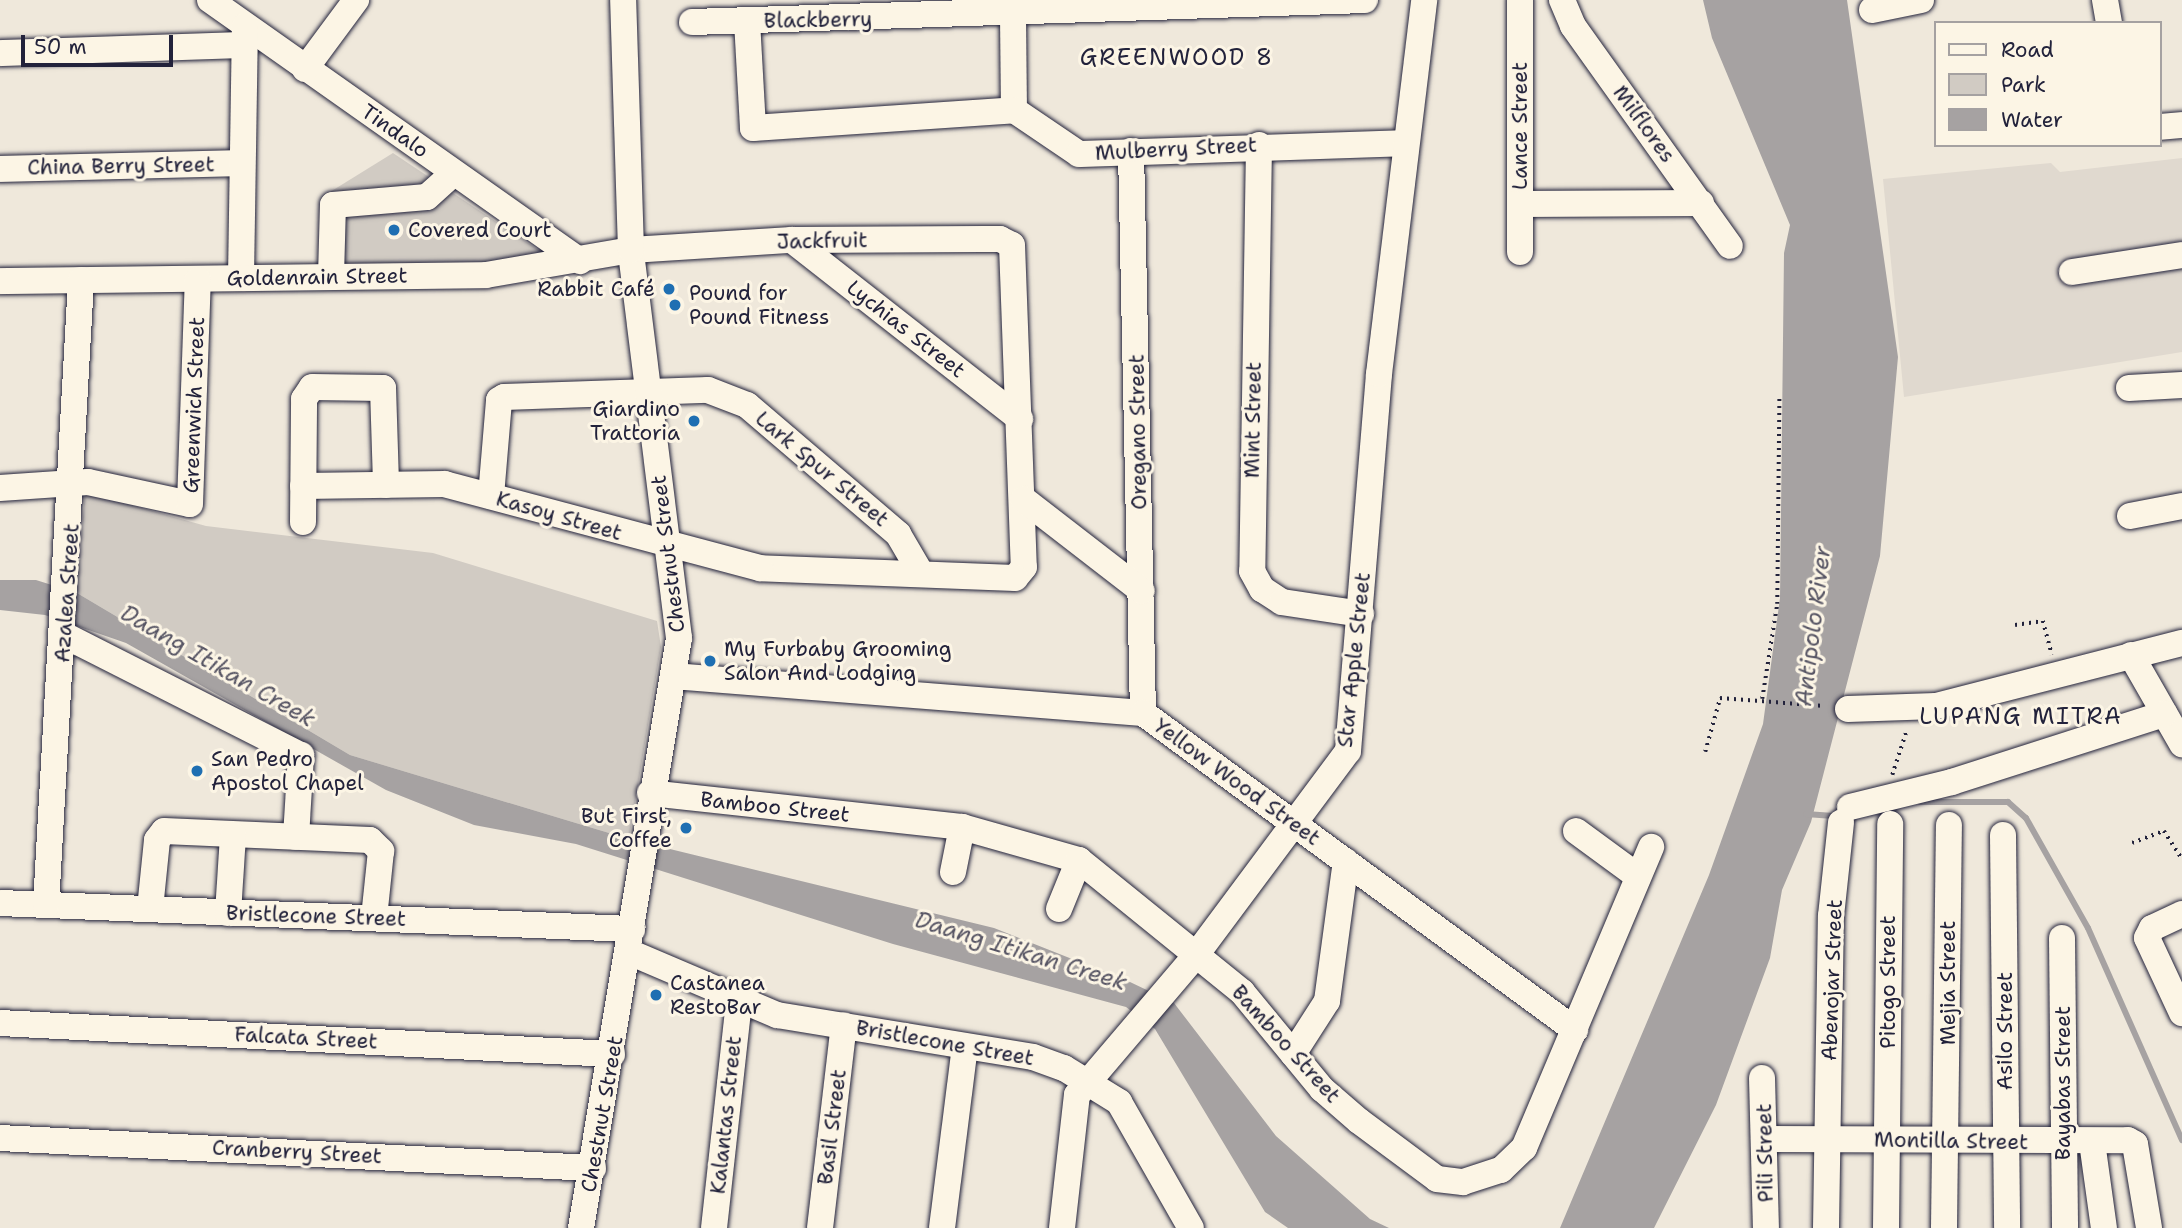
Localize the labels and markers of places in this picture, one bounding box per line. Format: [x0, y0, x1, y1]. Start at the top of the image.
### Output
place label: Covered Court [408, 217, 552, 243]
marker: Covered Court [386, 222, 402, 238]
place label: Rabbit Café [537, 276, 655, 302]
place label: Pound for Pound Fitness [689, 280, 829, 330]
marker: Rabbit Café [661, 281, 677, 297]
marker: Pound for Pound Fitness [667, 297, 683, 313]
place label: Giardino Trattoria [590, 396, 680, 446]
marker: Giardino Trattoria [686, 413, 702, 429]
place label: My Furbaby Grooming Salon And Lodging [724, 636, 952, 686]
marker: My Furbaby Grooming Salon And Lodging [702, 653, 718, 669]
place label: San Pedro Apostol Chapel [211, 746, 364, 796]
marker: San Pedro Apostol Chapel [189, 763, 205, 779]
place label: But First, Coffee [581, 803, 672, 853]
marker: But First, Coffee [678, 820, 694, 836]
place label: Castanea RestoBar [670, 970, 765, 1020]
marker: Castanea RestoBar [648, 987, 664, 1003]

